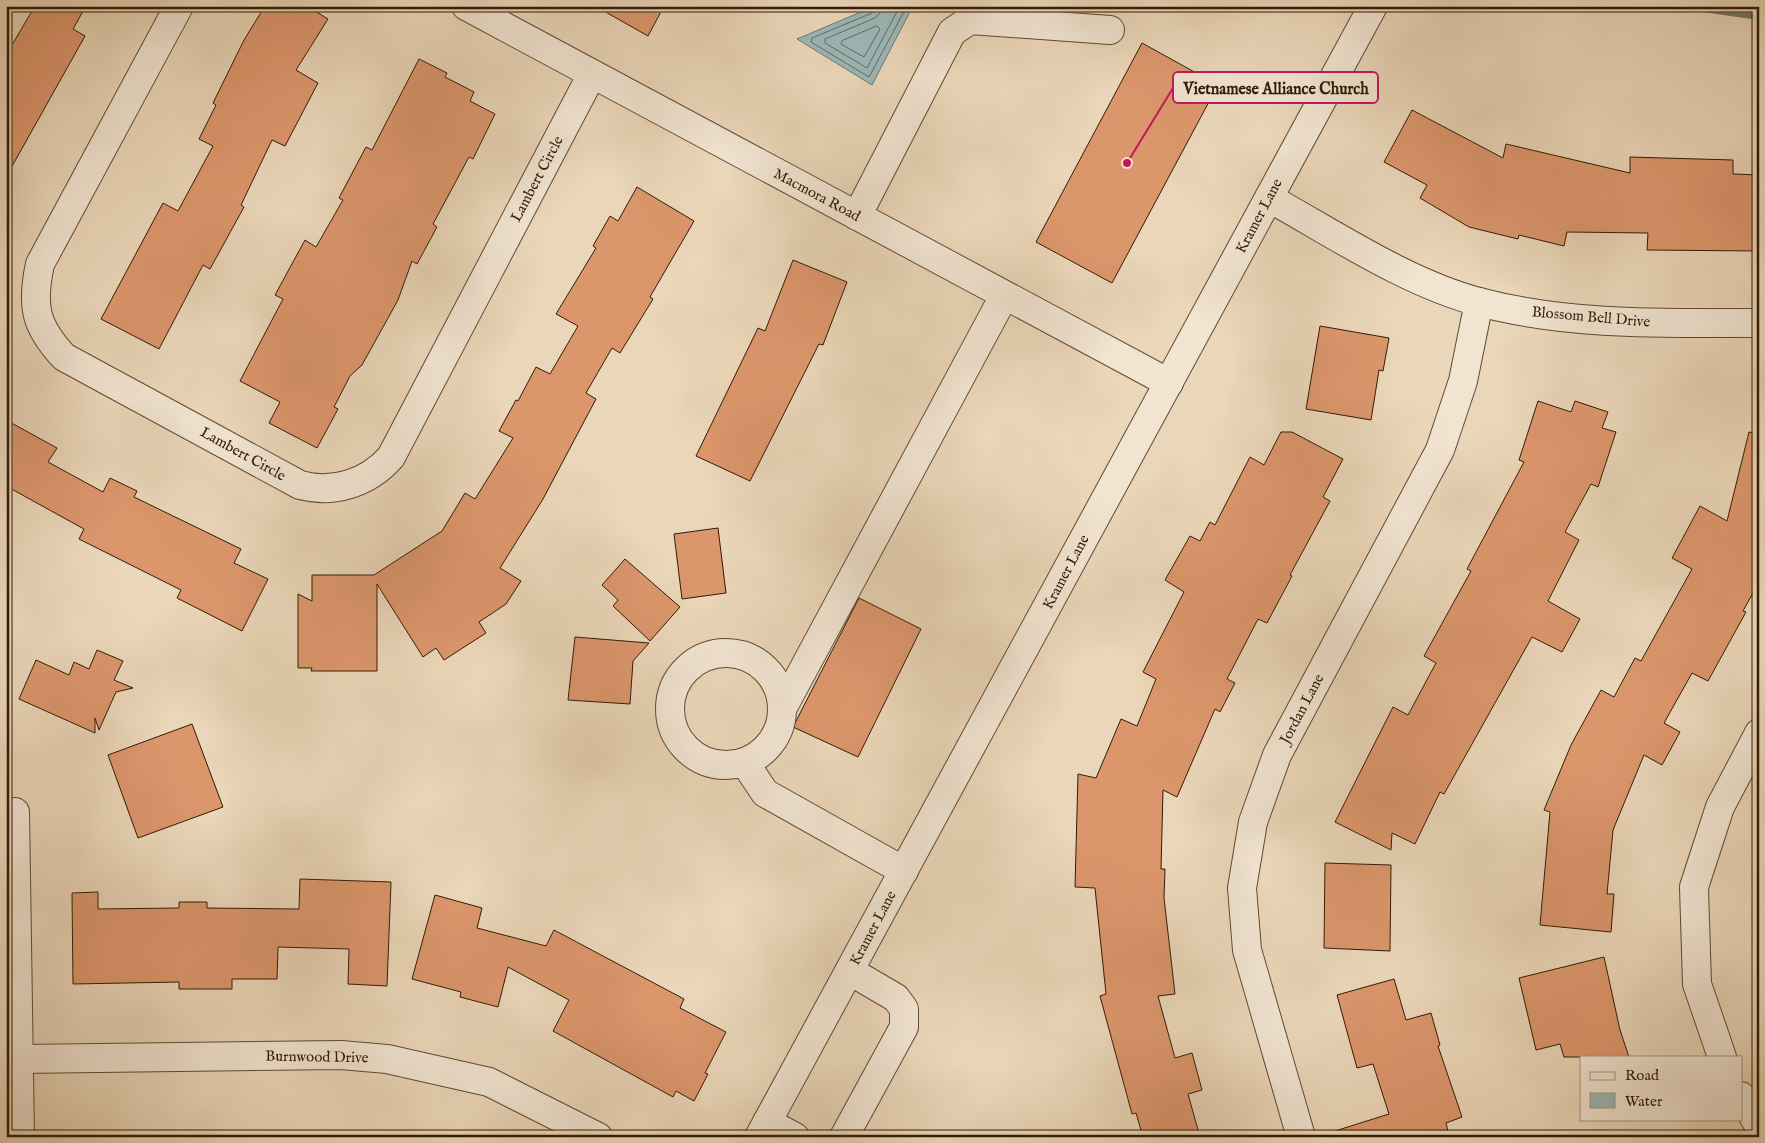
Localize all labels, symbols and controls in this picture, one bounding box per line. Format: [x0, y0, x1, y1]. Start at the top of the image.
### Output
callout: Vietnamese Alliance Church [1173, 72, 1378, 103]
text: Vietnamese Alliance Church [1182, 80, 1369, 100]
street label: Lambert Circle [506, 132, 568, 225]
street label: Macmora Road [770, 164, 865, 226]
street label: Kramer Lane [1231, 175, 1287, 257]
street label: Blossom Bell Drive [1531, 302, 1651, 332]
street label: Lambert Circle [197, 423, 289, 485]
street label: Kramer Lane [1038, 531, 1094, 613]
street label: Jordan Lane [1275, 670, 1329, 749]
street label: Kramer Lane [845, 887, 901, 969]
street label: Burnwood Drive [265, 1047, 369, 1067]
legend [1580, 1056, 1742, 1120]
text: Road [1625, 1066, 1660, 1085]
text: Water [1625, 1092, 1663, 1111]

